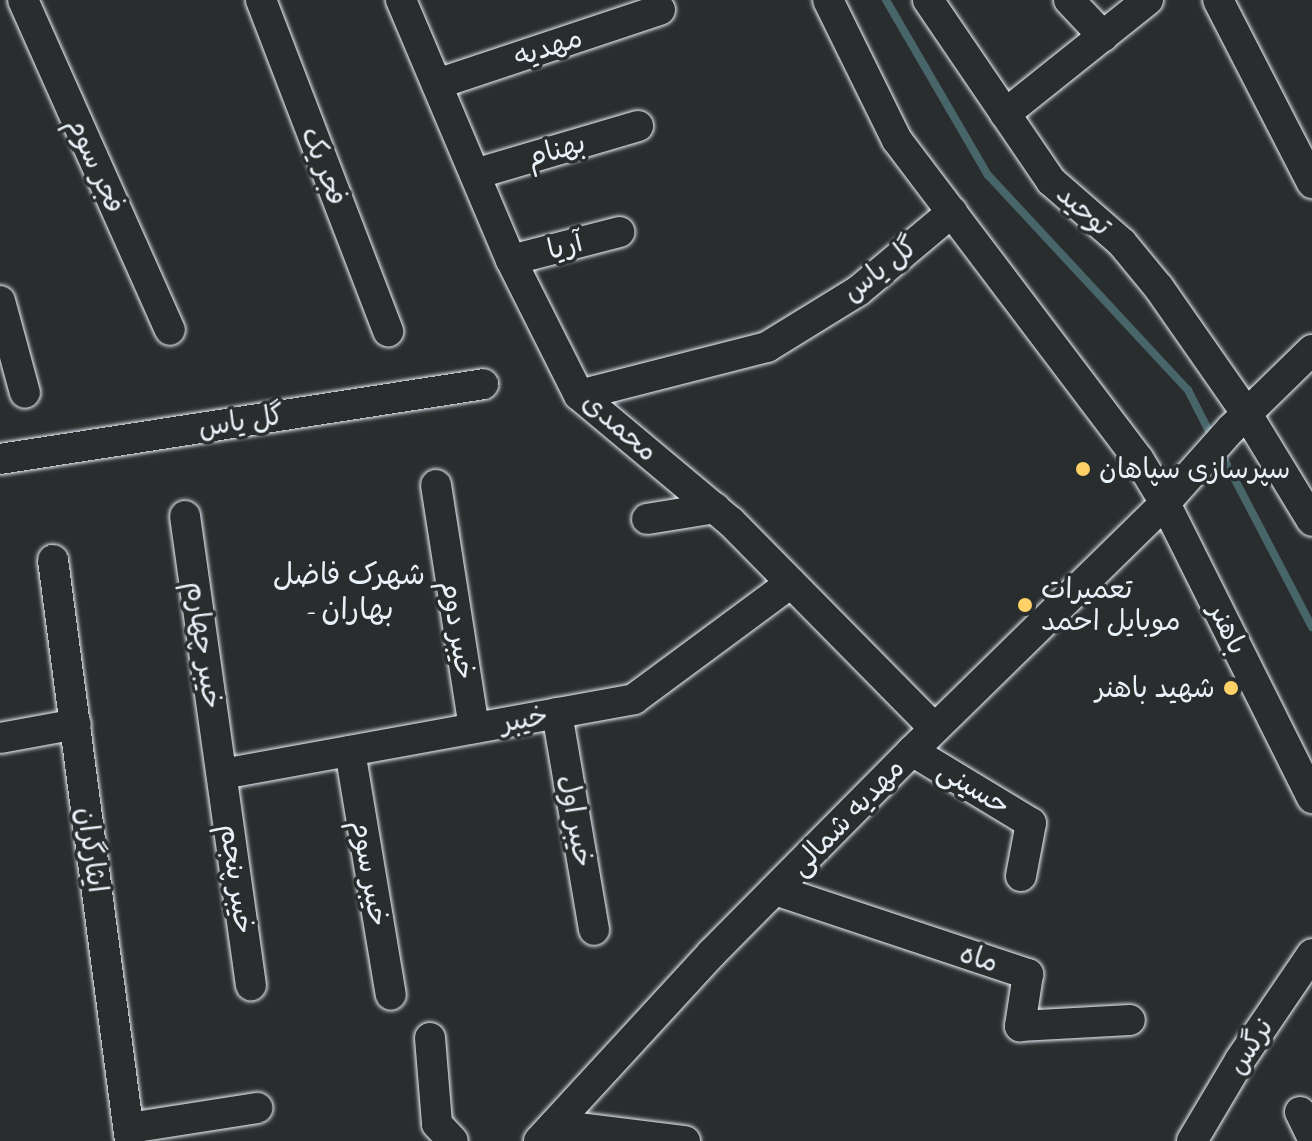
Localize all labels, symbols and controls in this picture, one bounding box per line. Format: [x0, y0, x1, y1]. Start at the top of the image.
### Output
street label: مهدیه [510, 20, 586, 74]
street label: فجر سوم [60, 112, 132, 218]
street label: فجر یک [294, 122, 354, 210]
street label: بهنام [523, 126, 589, 174]
street label: توحید [1050, 177, 1118, 243]
street label: آریا [544, 225, 586, 267]
street label: گل یاس [836, 229, 924, 309]
street label: محمدی [575, 385, 665, 469]
street label: گل یاس [196, 398, 286, 444]
place label: سپرسازی سپاهان [1099, 452, 1290, 486]
marker: سپرسازی سپاهان [1074, 460, 1092, 478]
district label: شهرک فاضل - بهاران [273, 556, 425, 626]
place label: تعمیرات موبایل احمد [1041, 572, 1180, 638]
street label: خیبر دوم [434, 578, 482, 682]
street label: خیبر چهارم [178, 579, 230, 711]
marker: تعمیرات موبایل احمد [1016, 596, 1034, 614]
street label: باهنر [1201, 598, 1255, 660]
place label: شهید باهنر [1095, 671, 1215, 705]
marker: شهید باهنر [1222, 679, 1240, 697]
street label: خیبر [498, 698, 550, 740]
street label: مهدیه شمالی [783, 751, 911, 883]
street label: حسینی [932, 753, 1016, 823]
street label: خیبر اول [551, 772, 601, 870]
street label: ایثارگران [69, 805, 115, 895]
street label: خیبر سوم [344, 817, 396, 929]
street label: خیبر پنجم [213, 822, 261, 936]
street label: ماه [956, 936, 1002, 980]
street label: نرگس [1220, 1012, 1280, 1080]

